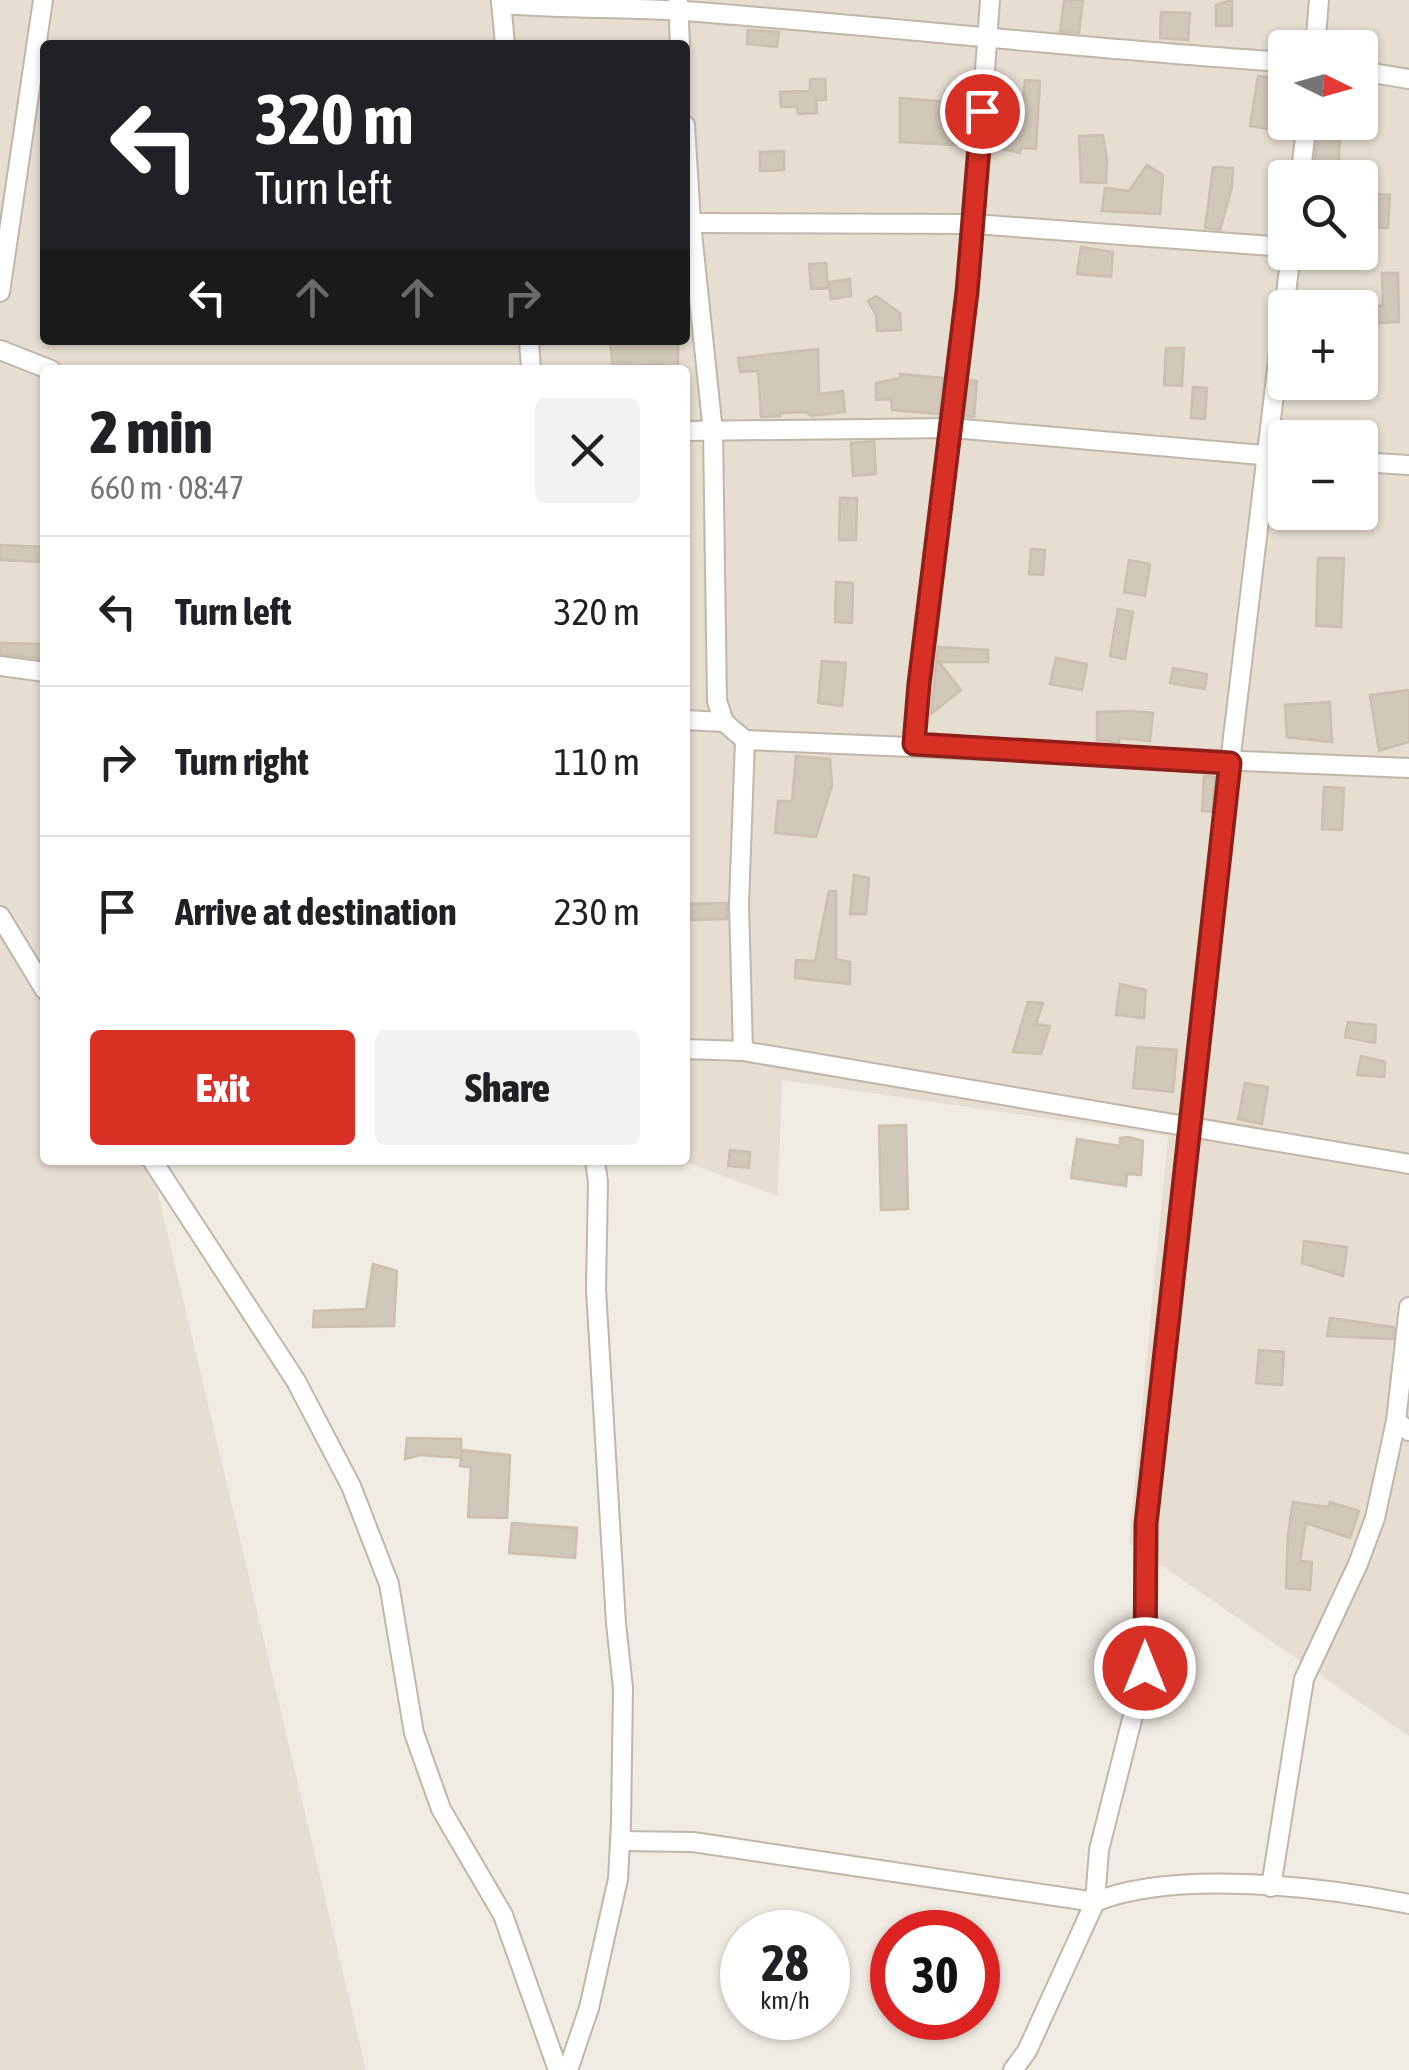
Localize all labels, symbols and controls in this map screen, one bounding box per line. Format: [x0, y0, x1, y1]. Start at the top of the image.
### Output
north arrow [1268, 30, 1378, 140]
map controls [1268, 30, 1378, 530]
pin [940, 69, 1025, 154]
text: 320 m [255, 79, 414, 159]
icon: left [90, 80, 220, 210]
icon: arrive [955, 84, 1010, 139]
button: search [1268, 160, 1378, 270]
text: Turn left [255, 162, 393, 214]
icon: left [180, 270, 235, 325]
icon: ahead [285, 270, 340, 325]
icon: ahead [390, 270, 445, 325]
icon: right [495, 270, 550, 325]
button: + [1268, 290, 1378, 400]
text: 2 min [90, 397, 213, 466]
button: close [535, 398, 640, 503]
button: − [1268, 420, 1378, 530]
text: 660 m · 08:47 [90, 469, 244, 506]
icon: left [90, 584, 145, 639]
text: Turn left [175, 590, 291, 633]
text: 320 m [554, 590, 640, 633]
icon: right [90, 734, 145, 789]
text: Turn right [175, 740, 309, 783]
text: 110 m [554, 740, 640, 783]
icon: arrive [90, 884, 145, 939]
text: Arrive at destination [175, 890, 457, 933]
text: 230 m [554, 890, 640, 933]
button: Exit [90, 1030, 355, 1145]
button: Share [375, 1030, 640, 1145]
position arrow [1093, 1616, 1197, 1720]
speed limit sign: 30 [870, 1910, 1000, 2040]
text: 28 [761, 1934, 808, 1992]
text: km/h [760, 1986, 810, 2014]

